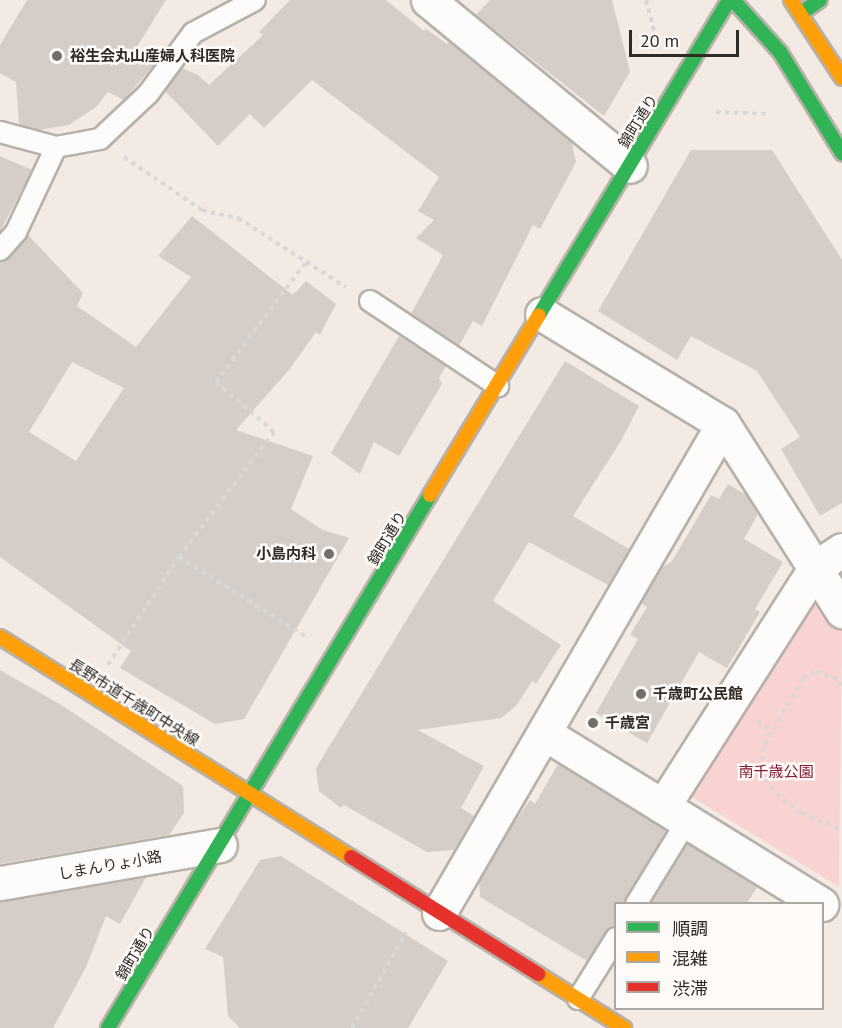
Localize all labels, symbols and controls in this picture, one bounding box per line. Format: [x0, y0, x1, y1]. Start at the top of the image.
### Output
scale bar [632, 18, 742, 56]
text: 20 m [640, 29, 679, 52]
marker: 裕生会丸山産婦人科医院 [48, 47, 66, 65]
place label: 裕生会丸山産婦人科医院 [70, 47, 235, 65]
street label: 錦町通り [614, 91, 662, 151]
street label: 錦町通り [364, 508, 410, 568]
place label: 小島内科 [256, 545, 316, 563]
marker: 小島内科 [320, 545, 338, 563]
street label: 長野市道千歳町中央線 [66, 655, 202, 749]
place label: 千歳町公民館 [653, 685, 743, 703]
marker: 千歳町公民館 [634, 687, 648, 701]
place label: 千歳宮 [605, 714, 650, 732]
marker: 千歳宮 [586, 716, 600, 730]
park label: 南千歳公園 [739, 763, 813, 781]
street label: しまんりょ小路 [57, 847, 163, 883]
legend [614, 902, 824, 1010]
text: 順調 [672, 917, 708, 940]
street label: 錦町通り [112, 923, 158, 983]
text: 混雑 [672, 947, 708, 970]
text: 渋滞 [672, 977, 708, 1000]

